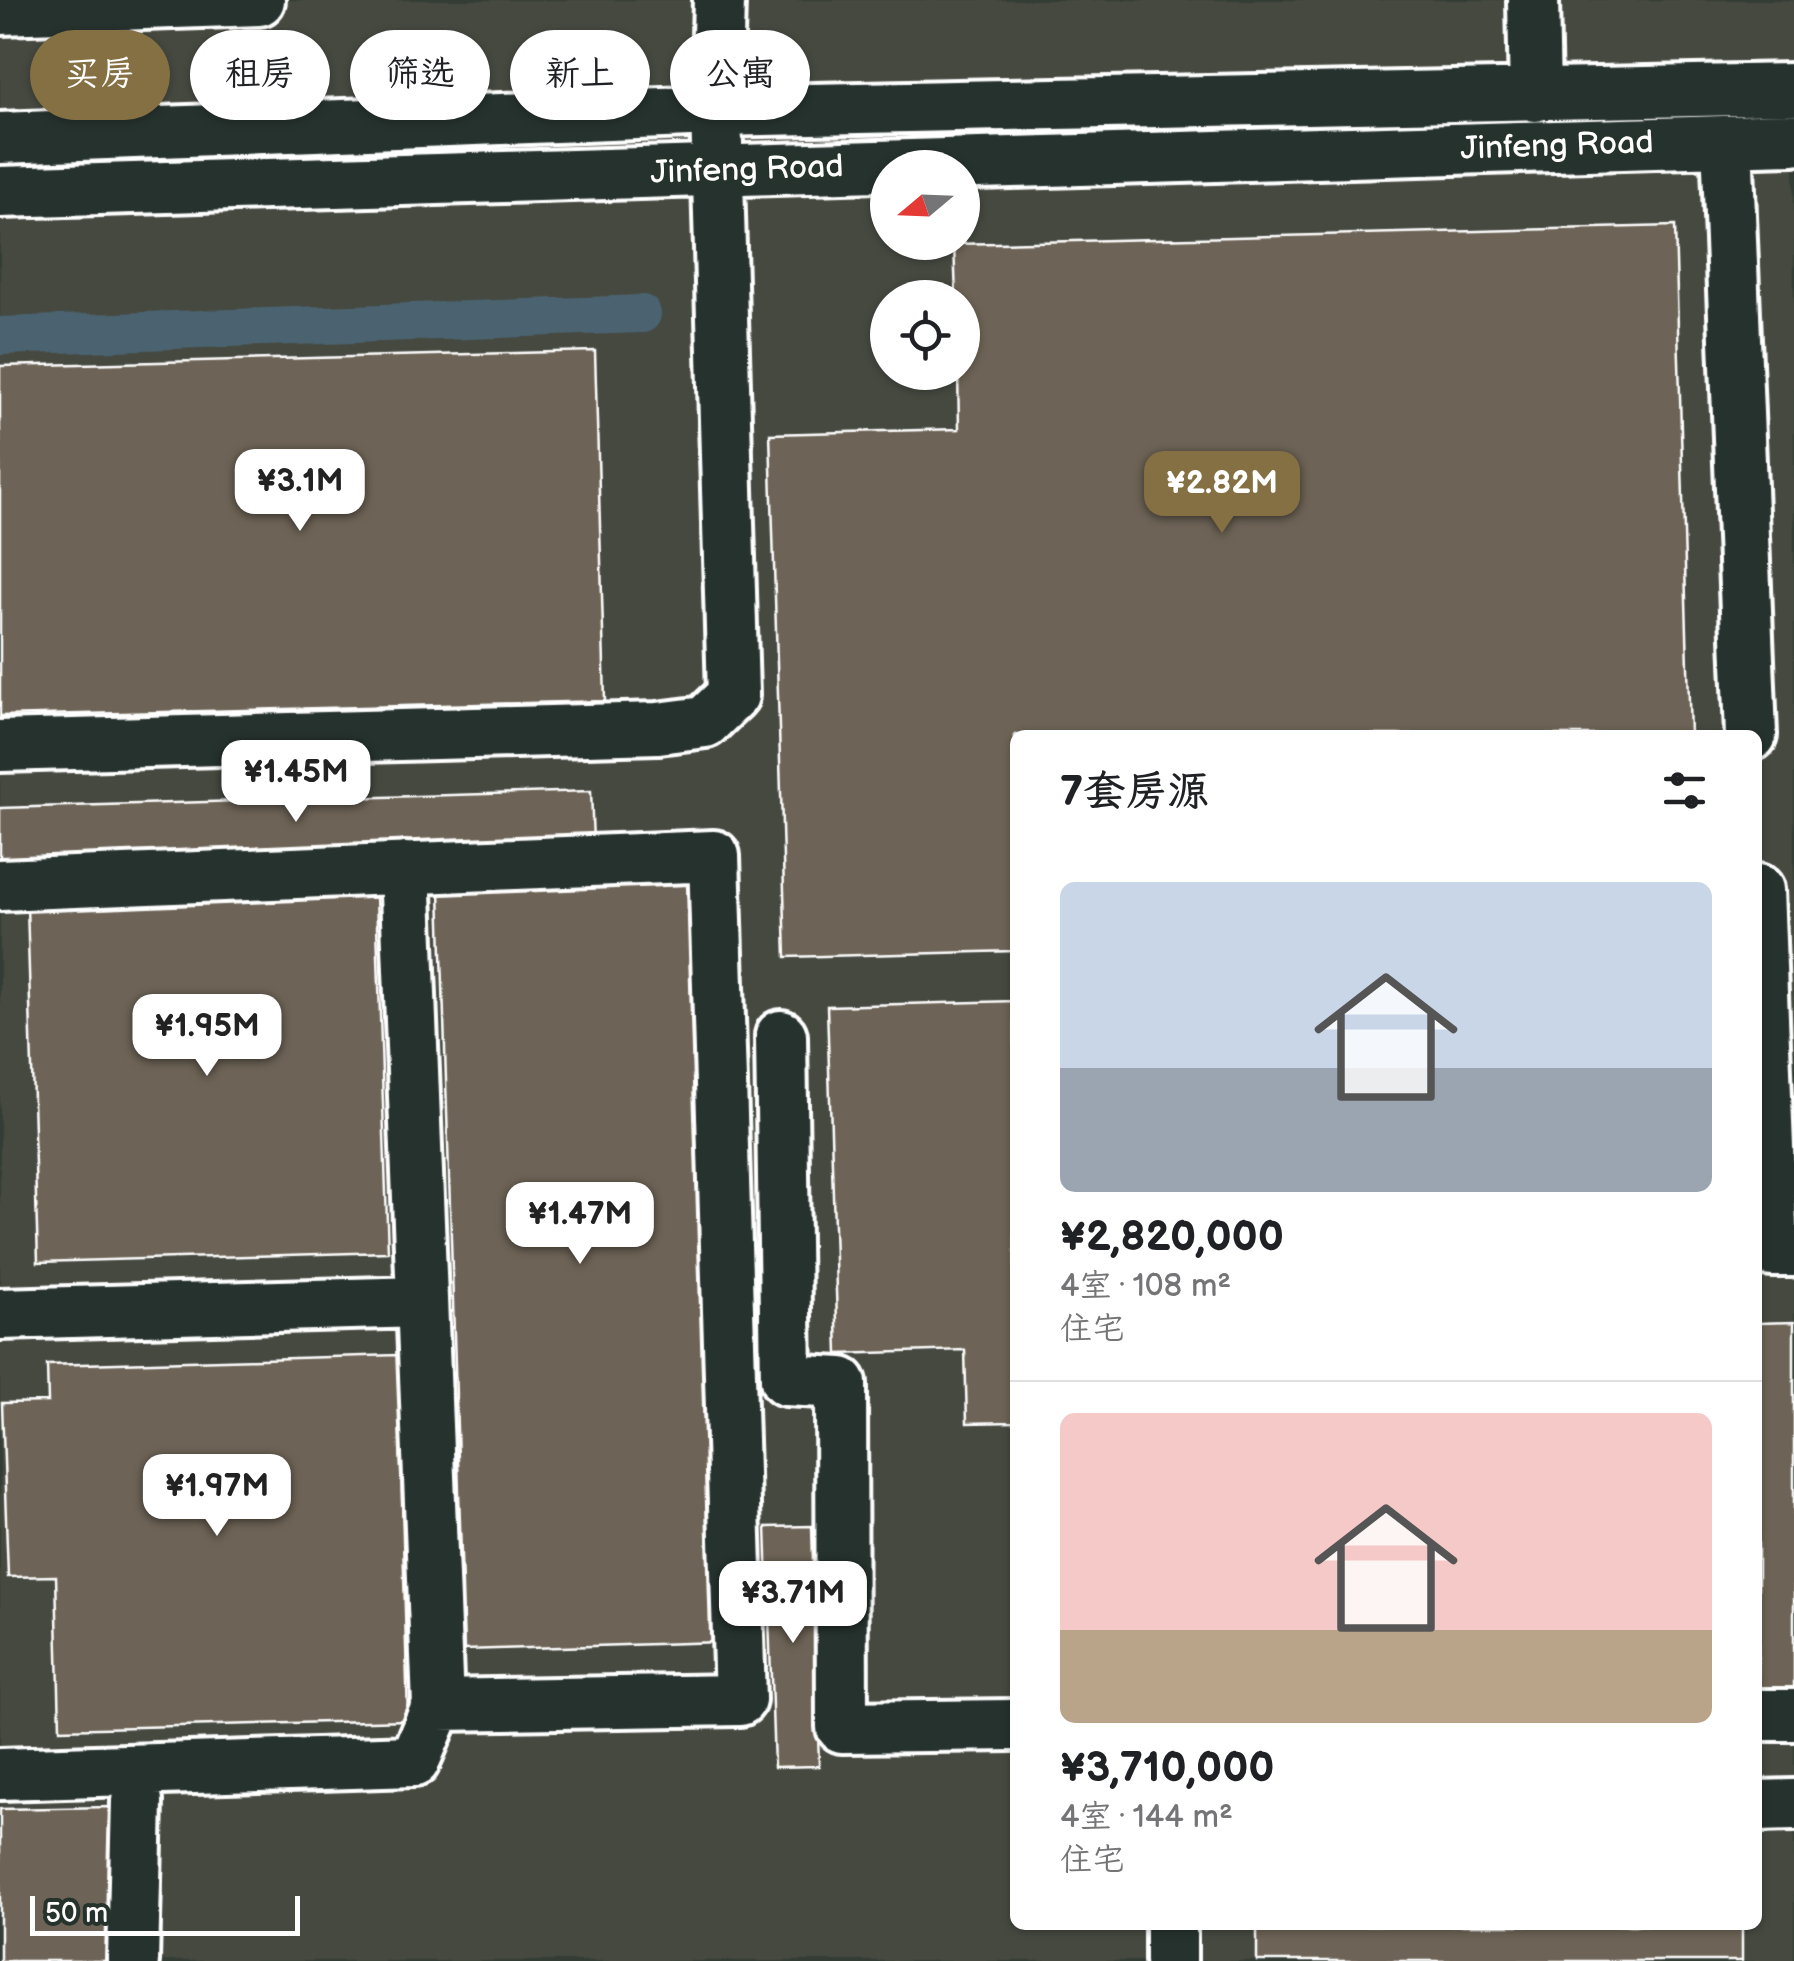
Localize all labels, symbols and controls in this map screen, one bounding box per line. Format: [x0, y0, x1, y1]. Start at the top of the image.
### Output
chip: 买房 [30, 30, 170, 120]
chip: 租房 [190, 30, 330, 120]
chip: 筛选 [350, 30, 490, 120]
chip: 新上 [510, 30, 650, 120]
chip: 公寓 [670, 30, 810, 120]
street label: Jinfeng Road [1460, 123, 1654, 169]
street label: Jinfeng Road [650, 147, 844, 193]
north arrow [870, 150, 980, 260]
map controls [870, 150, 980, 390]
button: locate [870, 280, 980, 390]
pin: ¥3.1M [230, 449, 370, 534]
pin: ¥2.82M [1141, 451, 1303, 536]
text: ¥3.1M [257, 462, 343, 501]
text: ¥2.82M [1166, 464, 1278, 503]
pin: ¥1.45M [215, 740, 377, 825]
text: ¥1.45M [243, 753, 349, 792]
icon: filters [1657, 763, 1712, 818]
text: 7套房源 [1060, 767, 1209, 818]
icon: home [1296, 947, 1476, 1127]
pin: ¥1.95M [126, 994, 288, 1079]
text: ¥1.95M [155, 1007, 260, 1046]
pin: ¥1.47M [499, 1182, 661, 1267]
text: ¥1.47M [528, 1195, 632, 1234]
text: ¥2,820,000 [1060, 1212, 1284, 1263]
text: 4室 · 108 m² [1060, 1267, 1231, 1306]
text: 住宅 [1060, 1310, 1124, 1349]
pin: ¥1.97M [136, 1454, 298, 1539]
text: ¥1.97M [165, 1467, 269, 1506]
icon: home [1296, 1478, 1476, 1658]
pin: ¥3.71M [712, 1561, 874, 1646]
text: ¥3.71M [741, 1574, 845, 1613]
text: ¥3,710,000 [1060, 1743, 1275, 1794]
text: 4室 · 144 m² [1060, 1798, 1233, 1837]
text: 住宅 [1060, 1841, 1124, 1880]
scale bar [30, 1891, 300, 1936]
text: 50 m [45, 1897, 108, 1930]

